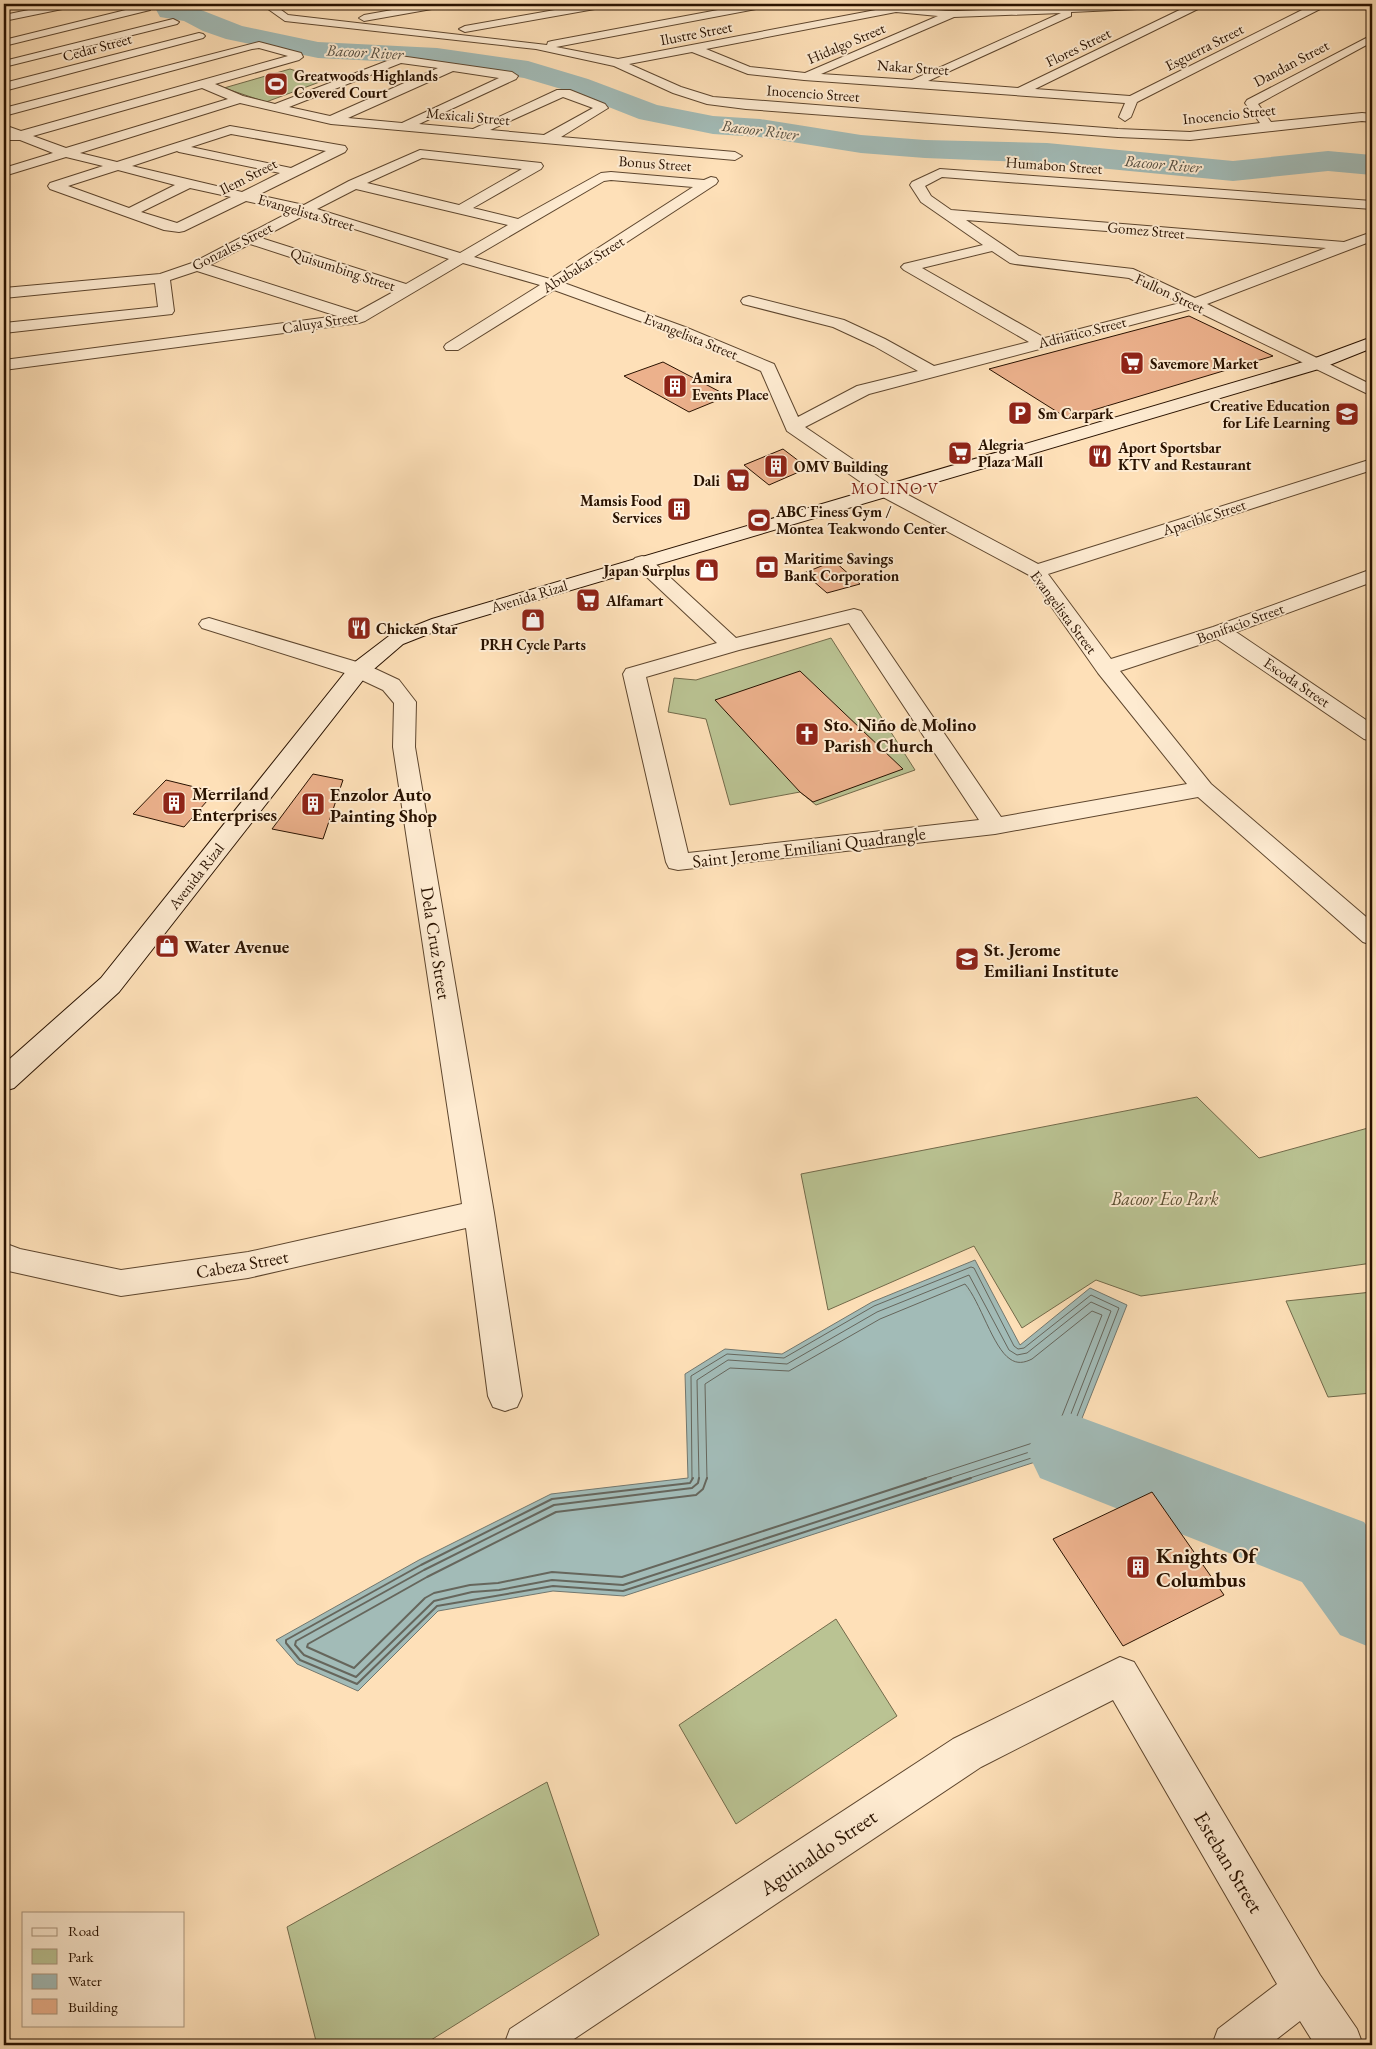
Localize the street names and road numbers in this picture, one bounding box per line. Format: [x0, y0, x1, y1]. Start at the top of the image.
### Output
street label: Ilustre Street [658, 17, 734, 49]
street label: Hidalgo Street [804, 18, 888, 68]
street label: Esguerra Street [1162, 19, 1247, 75]
street label: Flores Street [1042, 23, 1114, 71]
street label: Cedar Street [60, 29, 134, 65]
street label: Dandan Street [1250, 35, 1332, 91]
street label: Nakar Street [876, 55, 950, 79]
street label: Inocencio Street [766, 80, 860, 106]
street label: Inocencio Street [1182, 100, 1277, 128]
street label: Mexicali Street [425, 103, 511, 129]
street label: Bonus Street [618, 151, 692, 175]
street label: Humabon Street [1005, 152, 1103, 178]
street label: Ilem Street [216, 153, 280, 199]
street label: Evangelista Street [256, 189, 357, 235]
street label: Gonzales Street [188, 217, 276, 274]
street label: Gomez Street [1107, 217, 1186, 243]
street label: Abubakar Street [538, 231, 628, 297]
street label: Quisumbing Street [288, 243, 398, 295]
street label: Fullon Street [1132, 269, 1208, 317]
street label: Caluya Street [281, 307, 360, 337]
street label: Evangelista Street [641, 309, 741, 364]
street label: Adriatico Street [1035, 312, 1128, 352]
street label: Apacible Street [1159, 495, 1248, 540]
street label: Evangelista Street [1027, 567, 1102, 658]
street label: Avenida Rizal [487, 575, 570, 617]
street label: Bonifacio Street [1194, 598, 1286, 648]
street label: Escoda Street [1260, 653, 1334, 711]
street label: Saint Jerome Emiliani Quadrangle [691, 821, 927, 873]
street label: Avenida Rizal [164, 839, 228, 914]
street label: Dela Cruz Street [416, 885, 456, 1001]
street label: Cabeza Street [194, 1245, 290, 1283]
street label: Aguinaldo Street [753, 1803, 882, 1902]
street label: Esteban Street [1188, 1806, 1270, 1918]

